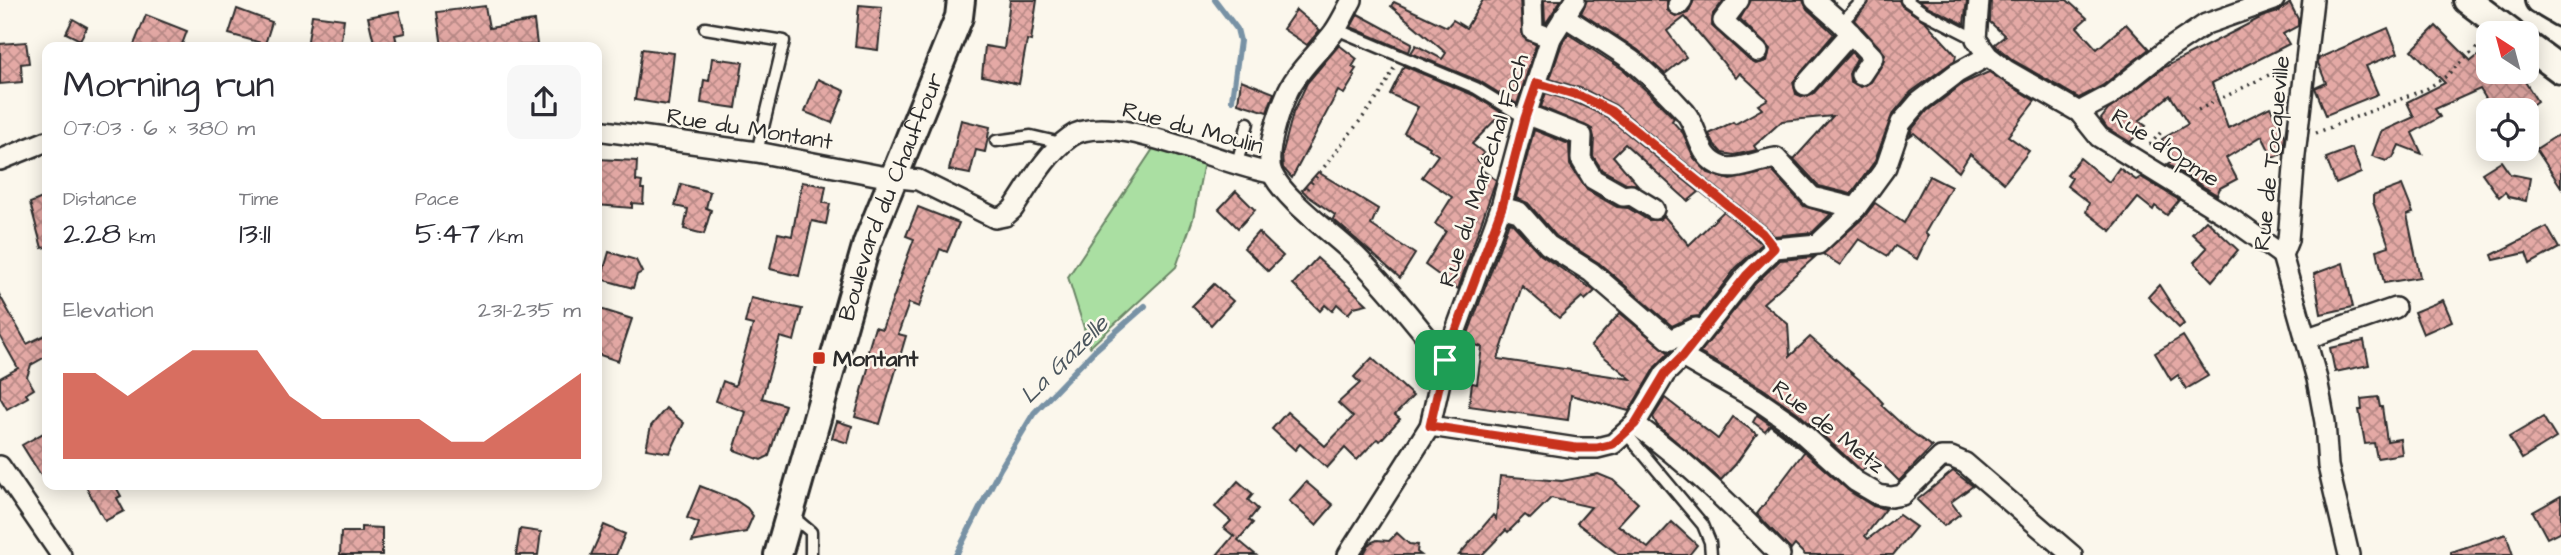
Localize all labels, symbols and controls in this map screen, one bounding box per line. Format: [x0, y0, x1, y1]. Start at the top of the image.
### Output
north arrow [2476, 21, 2539, 84]
map controls [2476, 21, 2539, 161]
street label: Rue du Maréchal Foch [1431, 49, 1537, 291]
street label: Rue de Tocqueville [2246, 54, 2298, 252]
text: Morning run [63, 60, 275, 112]
button: share [507, 65, 581, 139]
street label: Boulevard du Chauffour [831, 68, 952, 324]
street label: Rue du Moulin [1119, 94, 1267, 162]
button: locate [2476, 98, 2539, 161]
street label: Rue du Montant [665, 100, 836, 158]
street label: Rue d'Opme [2105, 101, 2226, 195]
text: 07:03 · 6 × 380 m [63, 112, 255, 144]
text: Distance [63, 186, 137, 213]
text: Time [239, 186, 279, 213]
text: Pace [415, 186, 459, 213]
text: 2.28 [63, 213, 121, 255]
text: 13:11 [239, 213, 271, 255]
text: 5:47 [415, 213, 480, 255]
text: km [121, 224, 155, 251]
text: /km [480, 224, 523, 251]
text: Elevation [63, 294, 154, 326]
text: 231–235 m [478, 294, 581, 326]
water label: La Gazelle [1013, 307, 1117, 412]
pin [1415, 330, 1475, 390]
icon: arrive [1426, 341, 1464, 379]
place label: Montant [833, 343, 919, 375]
marker: Montant [811, 350, 827, 366]
street label: Rue de Metz [1765, 373, 1892, 481]

